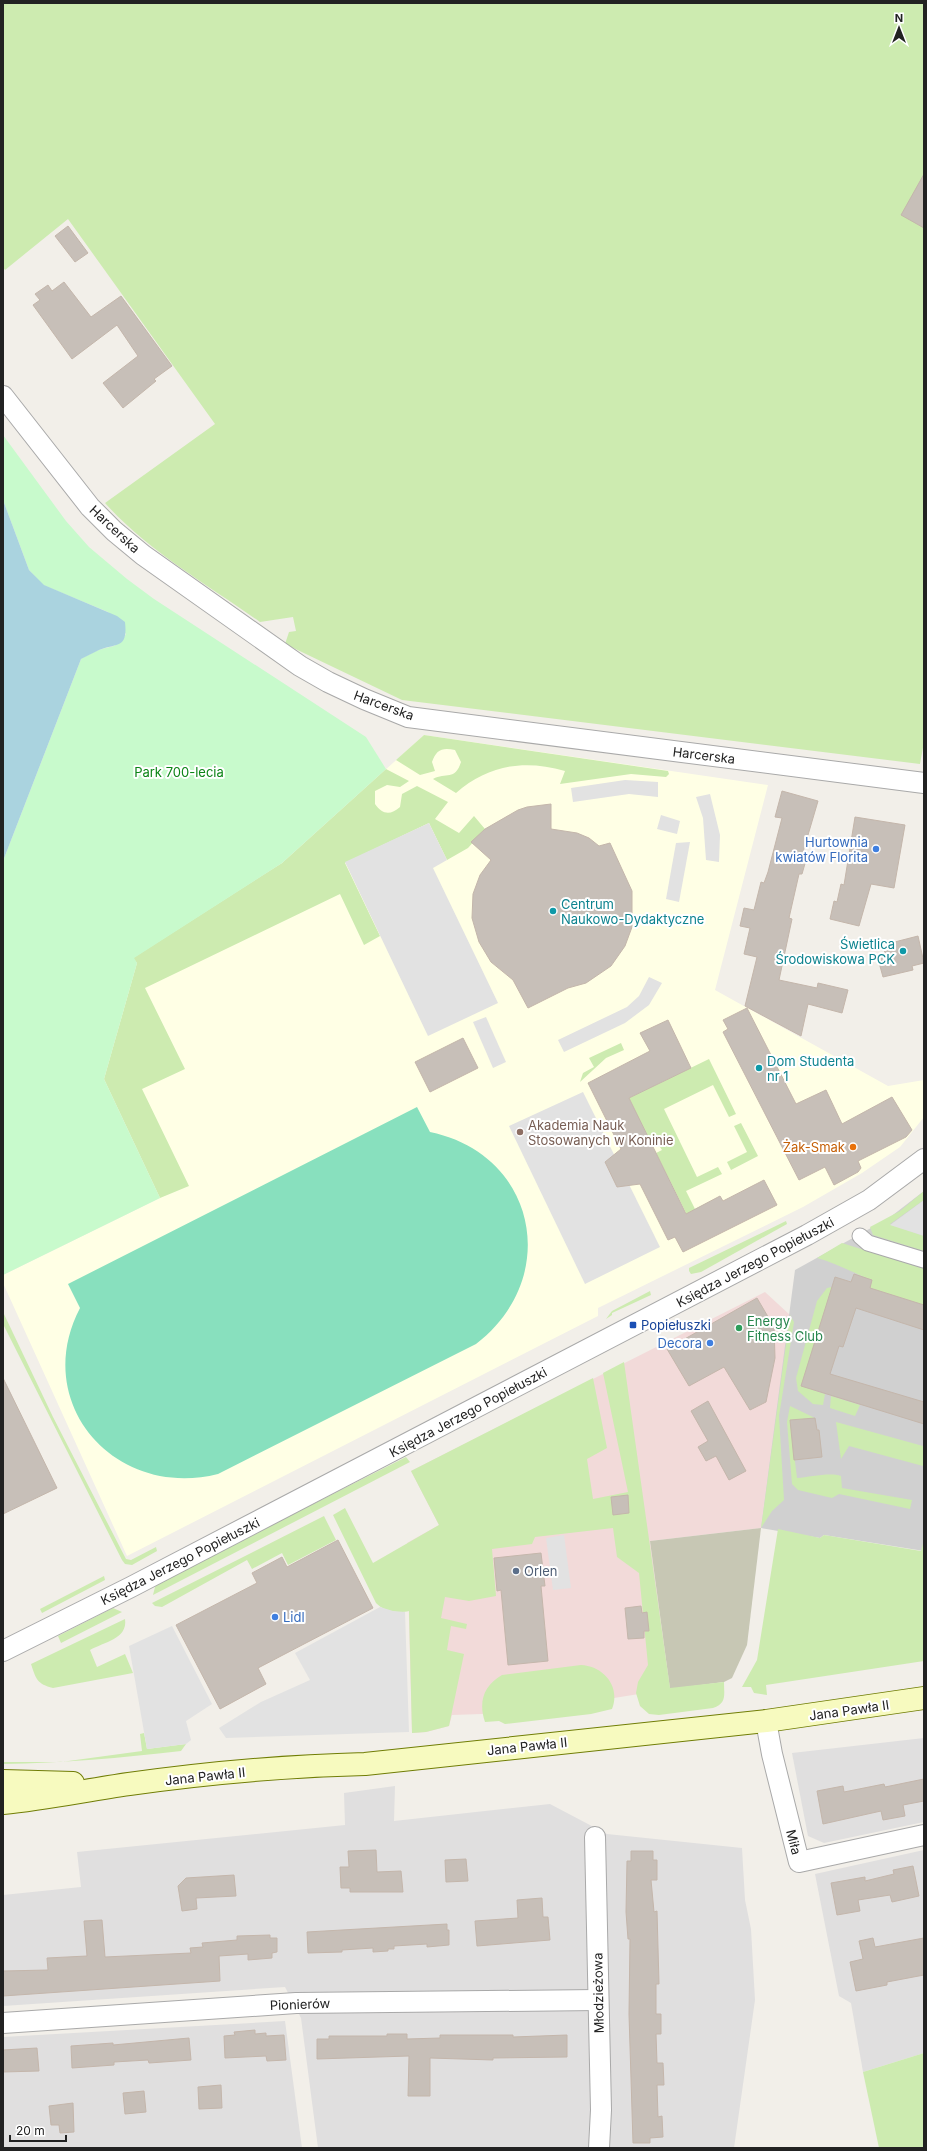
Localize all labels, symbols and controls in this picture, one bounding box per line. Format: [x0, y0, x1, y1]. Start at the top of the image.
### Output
north arrow [879, 8, 919, 48]
text: N [895, 11, 903, 25]
street label: Harcerska [87, 502, 143, 556]
street label: Harcerska [352, 687, 416, 723]
street label: Harcerska [672, 743, 736, 767]
park label: Park 700-lecia [134, 764, 224, 780]
place label: Hurtownia kwiatów Florita [775, 834, 868, 865]
marker: Hurtownia kwiatów Florita [871, 844, 881, 854]
place label: Centrum Naukowo-Dydaktyczne [561, 896, 704, 927]
marker: Centrum Naukowo-Dydaktyczne [548, 906, 558, 916]
place label: Świetlica Środowiskowa PCK [775, 936, 895, 967]
marker: Świetlica Środowiskowa PCK [898, 946, 908, 956]
place label: Dom Studenta nr 1 [767, 1053, 854, 1084]
marker: Dom Studenta nr 1 [754, 1063, 764, 1073]
place label: Akademia Nauk Stosowanych w Koninie [528, 1117, 673, 1148]
marker: Akademia Nauk Stosowanych w Koninie [515, 1127, 525, 1137]
place label: Żak-Smak [783, 1139, 845, 1155]
marker: Żak-Smak [848, 1142, 858, 1152]
street label: Księdza Jerzego Popiełuszki [673, 1214, 837, 1310]
place label: Energy Fitness Club [747, 1313, 823, 1344]
place label: Popiełuszki [641, 1317, 711, 1333]
marker: Popiełuszki [628, 1320, 638, 1330]
marker: Energy Fitness Club [734, 1323, 744, 1333]
place label: Decora [658, 1335, 702, 1351]
marker: Decora [705, 1338, 715, 1348]
street label: Księdza Jerzego Popiełuszki [386, 1364, 550, 1460]
street label: Księdza Jerzego Popiełuszki [98, 1514, 262, 1608]
place label: Orlen [524, 1563, 557, 1579]
marker: Orlen [511, 1566, 521, 1576]
place label: Lidl [283, 1609, 305, 1625]
marker: Lidl [270, 1612, 280, 1622]
street label: Jana Pawła II [808, 1696, 890, 1724]
street label: Jana Pawła II [486, 1734, 568, 1758]
street label: Jana Pawła II [164, 1764, 246, 1788]
street label: Miła [783, 1828, 805, 1856]
street label: Młodzieżowa [589, 1952, 607, 2034]
street label: Pionierów [269, 1995, 331, 2013]
scale bar [10, 2117, 66, 2143]
text: 20 m [16, 2123, 45, 2138]

